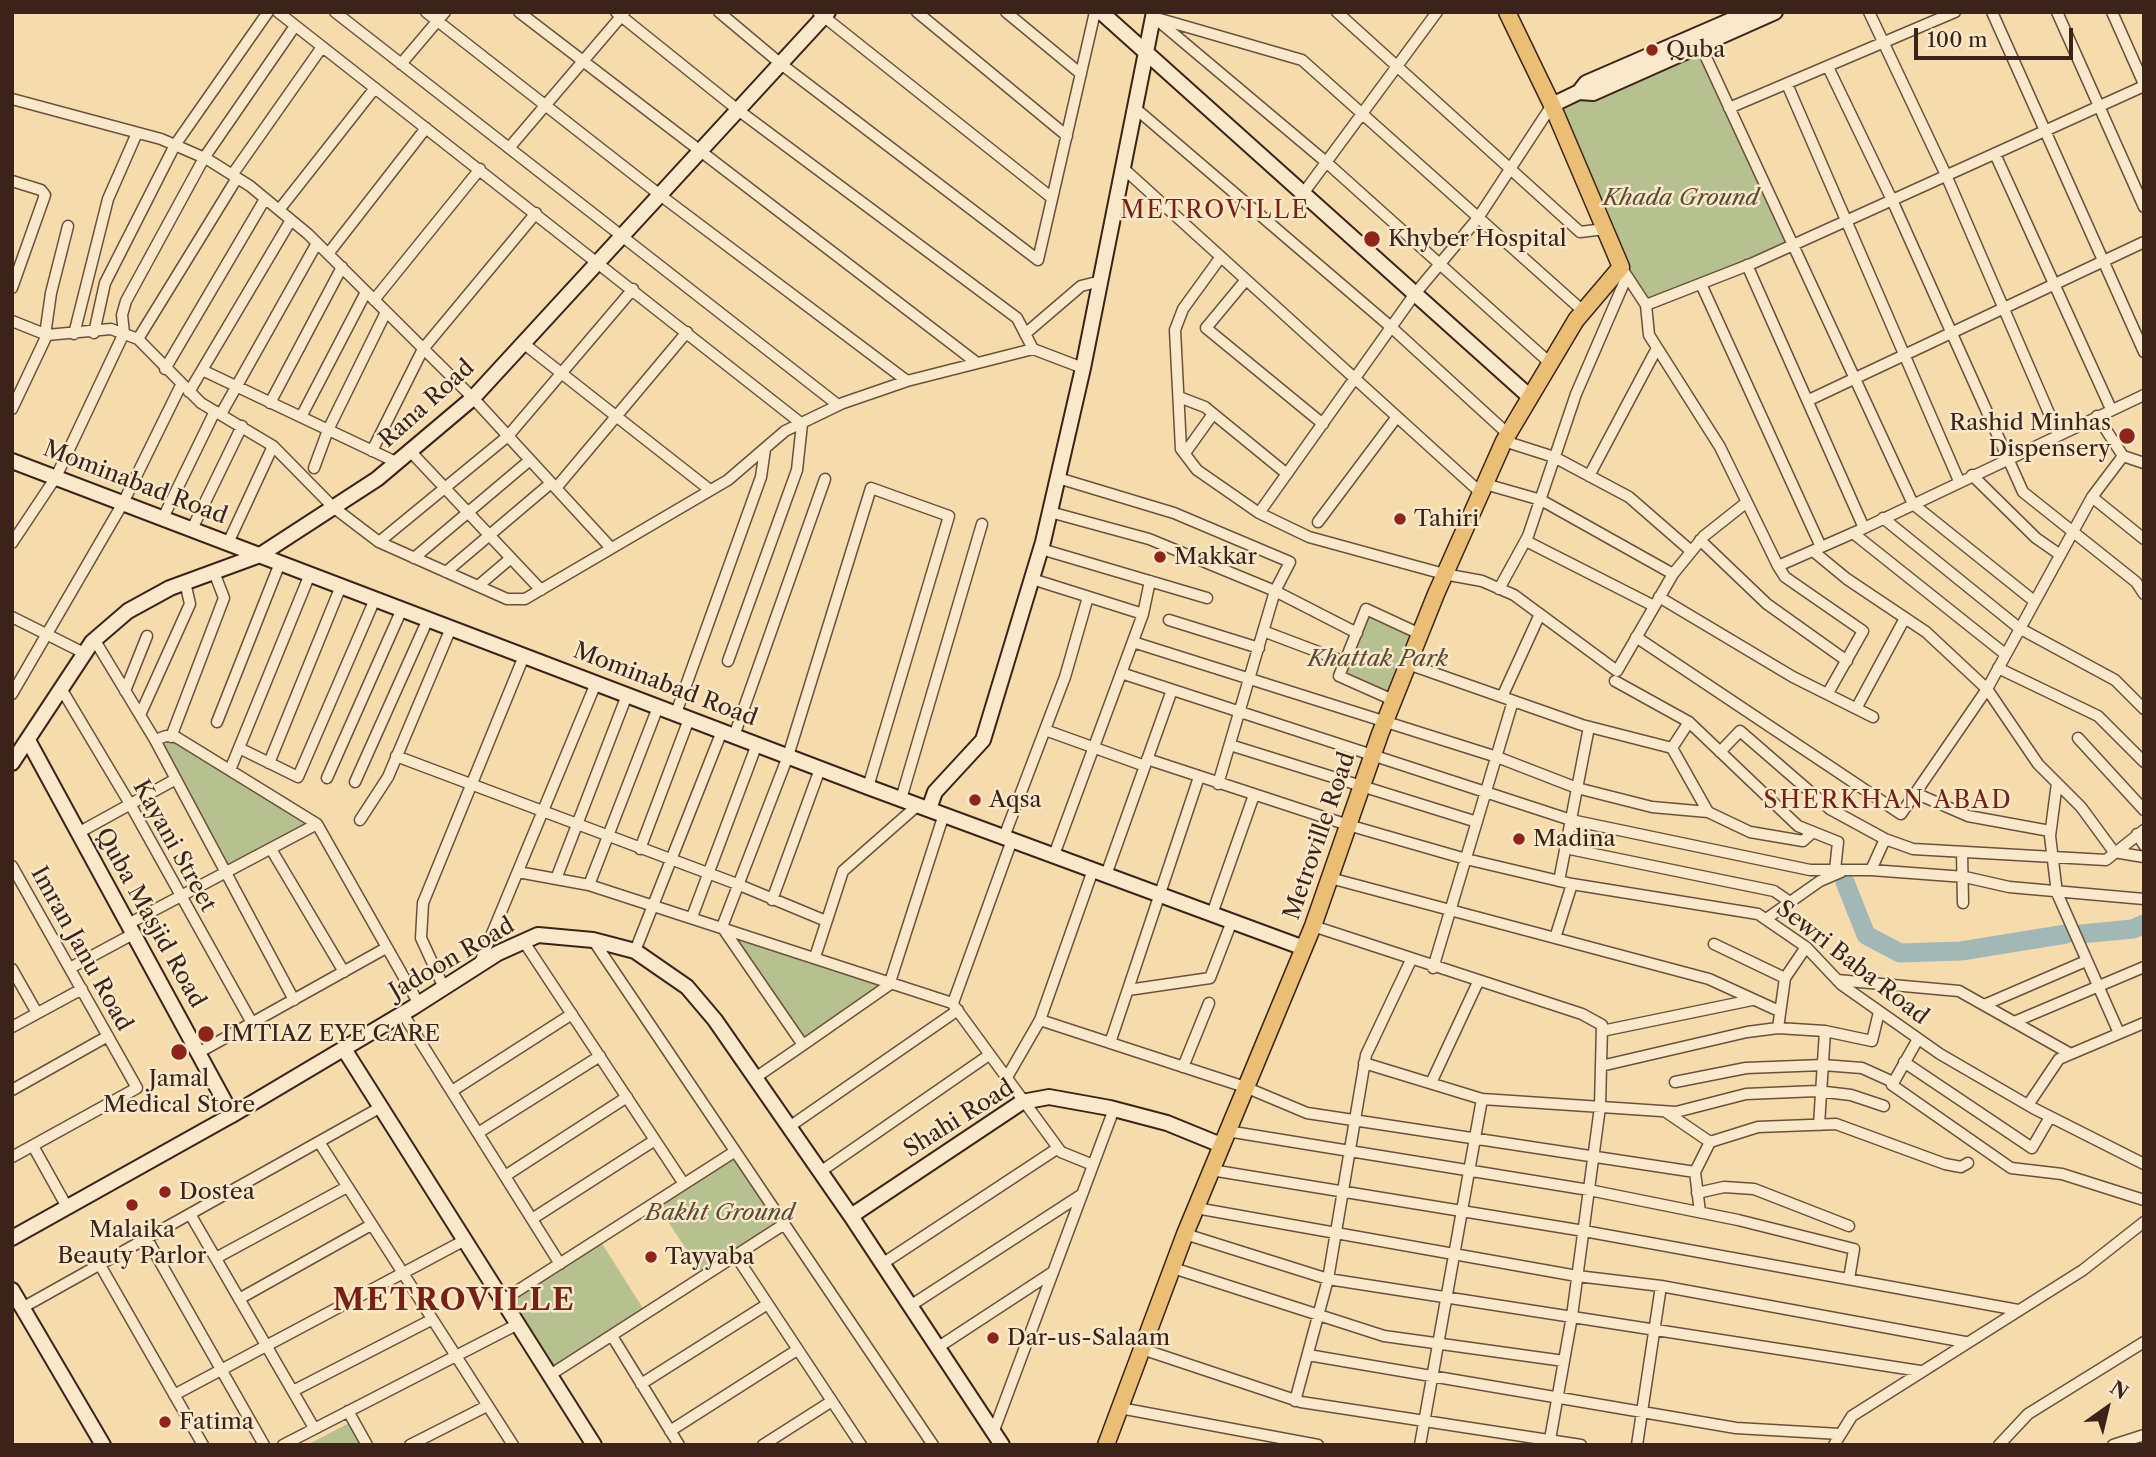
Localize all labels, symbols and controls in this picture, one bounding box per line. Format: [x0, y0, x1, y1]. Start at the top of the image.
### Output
scale bar [1918, 14, 2077, 58]
text: 100 m [1927, 27, 1988, 52]
place label: Quba [1666, 36, 1725, 64]
marker: Quba [1644, 42, 1660, 58]
park label: Khada Ground [1603, 184, 1759, 212]
district label: METROVILLE [1121, 197, 1309, 225]
place label: Khyber Hospital [1388, 225, 1567, 253]
marker: Khyber Hospital [1362, 229, 1382, 249]
street label: Rana Road [374, 354, 480, 454]
place label: Rashid Minhas Dispensery [1949, 409, 2111, 463]
marker: Rashid Minhas Dispensery [2117, 426, 2137, 446]
street label: Mominabad Road [39, 435, 231, 531]
place label: Tahiri [1414, 505, 1479, 533]
marker: Tahiri [1392, 511, 1408, 527]
place label: Makkar [1174, 543, 1257, 571]
marker: Makkar [1152, 549, 1168, 565]
street label: Mominabad Road [569, 637, 761, 733]
park label: Khattak Park [1308, 645, 1448, 673]
street label: Metroville Road [1278, 749, 1362, 923]
street label: Kayani Street [126, 775, 222, 917]
place label: Aqsa [989, 786, 1042, 814]
district label: SHERKHAN ABAD [1765, 787, 2011, 815]
marker: Aqsa [967, 792, 983, 808]
street label: Quba Masjid Road [89, 823, 211, 1013]
place label: Madina [1533, 825, 1616, 853]
marker: Madina [1511, 831, 1527, 847]
street label: Imran Janu Road [24, 862, 138, 1036]
street label: Sewri Baba Road [1770, 895, 1934, 1031]
street label: Jadoon Road [385, 912, 519, 1006]
place label: IMTIAZ EYE CARE [222, 1020, 440, 1048]
marker: IMTIAZ EYE CARE [196, 1024, 216, 1044]
marker: Jamal Medical Store [169, 1042, 189, 1062]
place label: Jamal Medical Store [103, 1065, 255, 1119]
street label: Shahi Road [899, 1074, 1019, 1164]
place label: Dostea [179, 1178, 255, 1206]
marker: Dostea [157, 1184, 173, 1200]
marker: Malaika Beauty Parlor [124, 1197, 140, 1213]
park label: Bakht Ground [645, 1199, 795, 1227]
place label: Malaika Beauty Parlor [57, 1216, 207, 1270]
place label: Tayyaba [665, 1243, 755, 1271]
marker: Tayyaba [643, 1249, 659, 1265]
district label: METROVILLE [334, 1283, 574, 1319]
place label: Dar-us-Salaam [1007, 1324, 1170, 1352]
marker: Dar-us-Salaam [985, 1330, 1001, 1346]
north arrow [2072, 1373, 2142, 1443]
text: N [2106, 1376, 2132, 1404]
place label: Fatima [179, 1408, 254, 1436]
marker: Fatima [157, 1414, 173, 1430]

